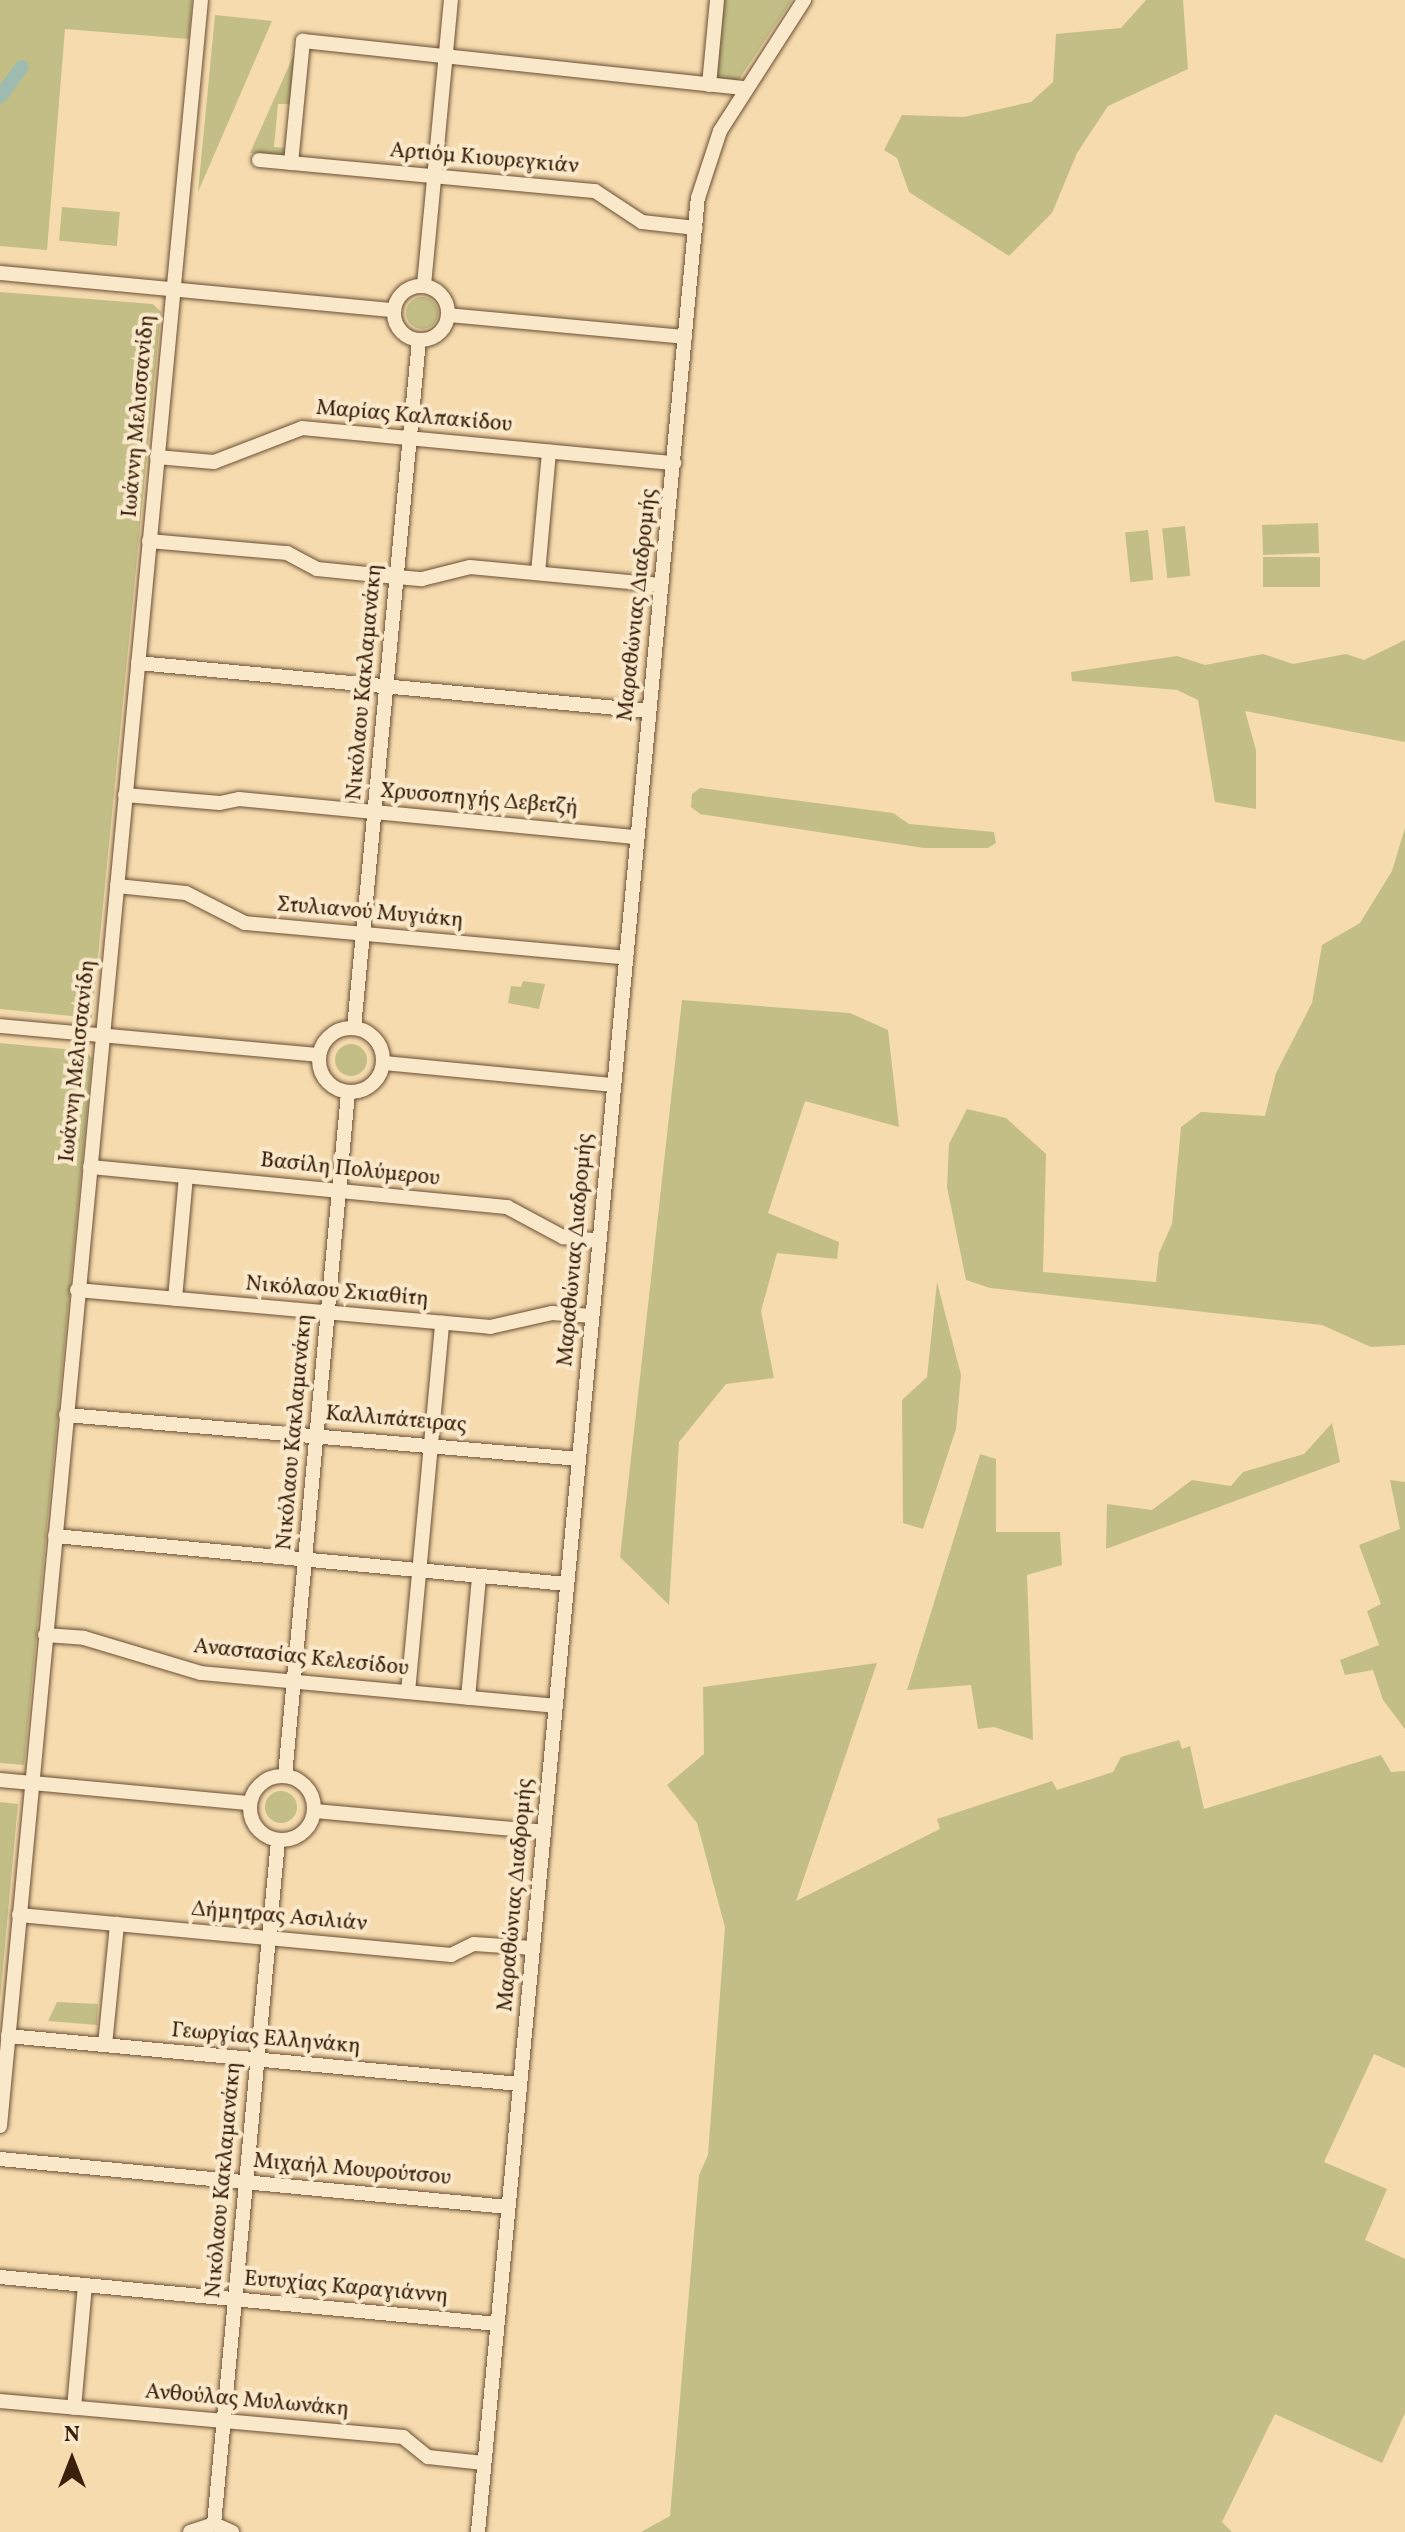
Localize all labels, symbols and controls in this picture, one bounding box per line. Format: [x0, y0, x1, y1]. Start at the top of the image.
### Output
street label: Αρτιόμ Κιουρεγκιάν [389, 138, 579, 180]
street label: Ιωάννη Μελισσανίδη [117, 313, 161, 519]
street label: Μαρίας Καλπακίδου [315, 395, 513, 439]
street label: Μαραθώνιας Διαδρομής [613, 487, 663, 723]
street label: Νικόλαου Κακλαμανάκη [342, 563, 388, 801]
street label: Χρυσοπηγής Δεβετζή [379, 778, 579, 822]
street label: Στυλιανού Μυγιάκη [275, 892, 465, 934]
street label: Ιωάννη Μελισσανίδη [54, 958, 102, 1164]
street label: Μαραθώνιας Διαδρομής [553, 1132, 599, 1368]
street label: Βασίλη Πολύμερου [259, 1147, 441, 1193]
street label: Νικόλαου Σκιαθίτη [244, 1271, 430, 1313]
street label: Νικόλαου Κακλαμανάκη [272, 1313, 318, 1551]
street label: Καλλιπάτειρας [324, 1401, 468, 1439]
street label: Αναστασίας Κελεσίδου [192, 1634, 410, 1682]
street label: Μαραθώνιας Διαδρομής [493, 1777, 539, 2013]
street label: Δήμητρας Ασιλιάν [190, 1896, 368, 1938]
street label: Γεωργίας Ελληνάκη [170, 2018, 362, 2060]
street label: Νικόλαου Κακλαμανάκη [201, 2061, 247, 2299]
street label: Μιχαήλ Μουρούτσου [252, 2148, 452, 2192]
street label: Ευτυχίας Καραγιάννη [243, 2266, 449, 2310]
street label: Ανθούλας Μυλωνάκη [144, 2379, 350, 2423]
north arrow [32, 2420, 112, 2500]
text: N [64, 2420, 80, 2451]

